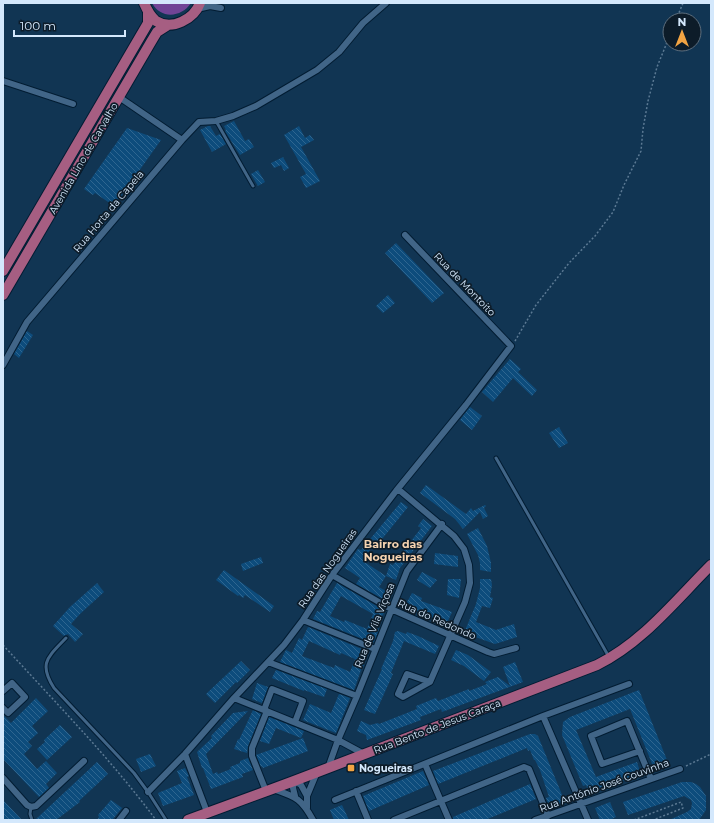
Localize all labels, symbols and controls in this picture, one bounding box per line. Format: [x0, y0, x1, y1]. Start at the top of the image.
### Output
scale bar [14, 12, 125, 38]
north arrow [662, 12, 702, 52]
text: N [678, 15, 686, 29]
text: 100 m [20, 18, 56, 33]
street label: Avenida Lino de Carvalho [46, 100, 121, 216]
street label: Rua Horta da Capela [70, 168, 146, 255]
street label: Rua de Montoito [431, 250, 498, 319]
street label: Rua das Nogueiras [295, 526, 360, 610]
district label: Bairro das Nogueiras [364, 537, 422, 564]
street label: Rua de Vila Viçosa [351, 581, 397, 670]
street label: Rua do Redondo [396, 596, 478, 643]
street label: Rua Bento de Jesus Caraça [372, 696, 503, 757]
street label: Rua António José Couvinha [538, 756, 671, 815]
place label: Nogueiras [359, 762, 413, 775]
marker: Nogueiras [346, 763, 356, 773]

